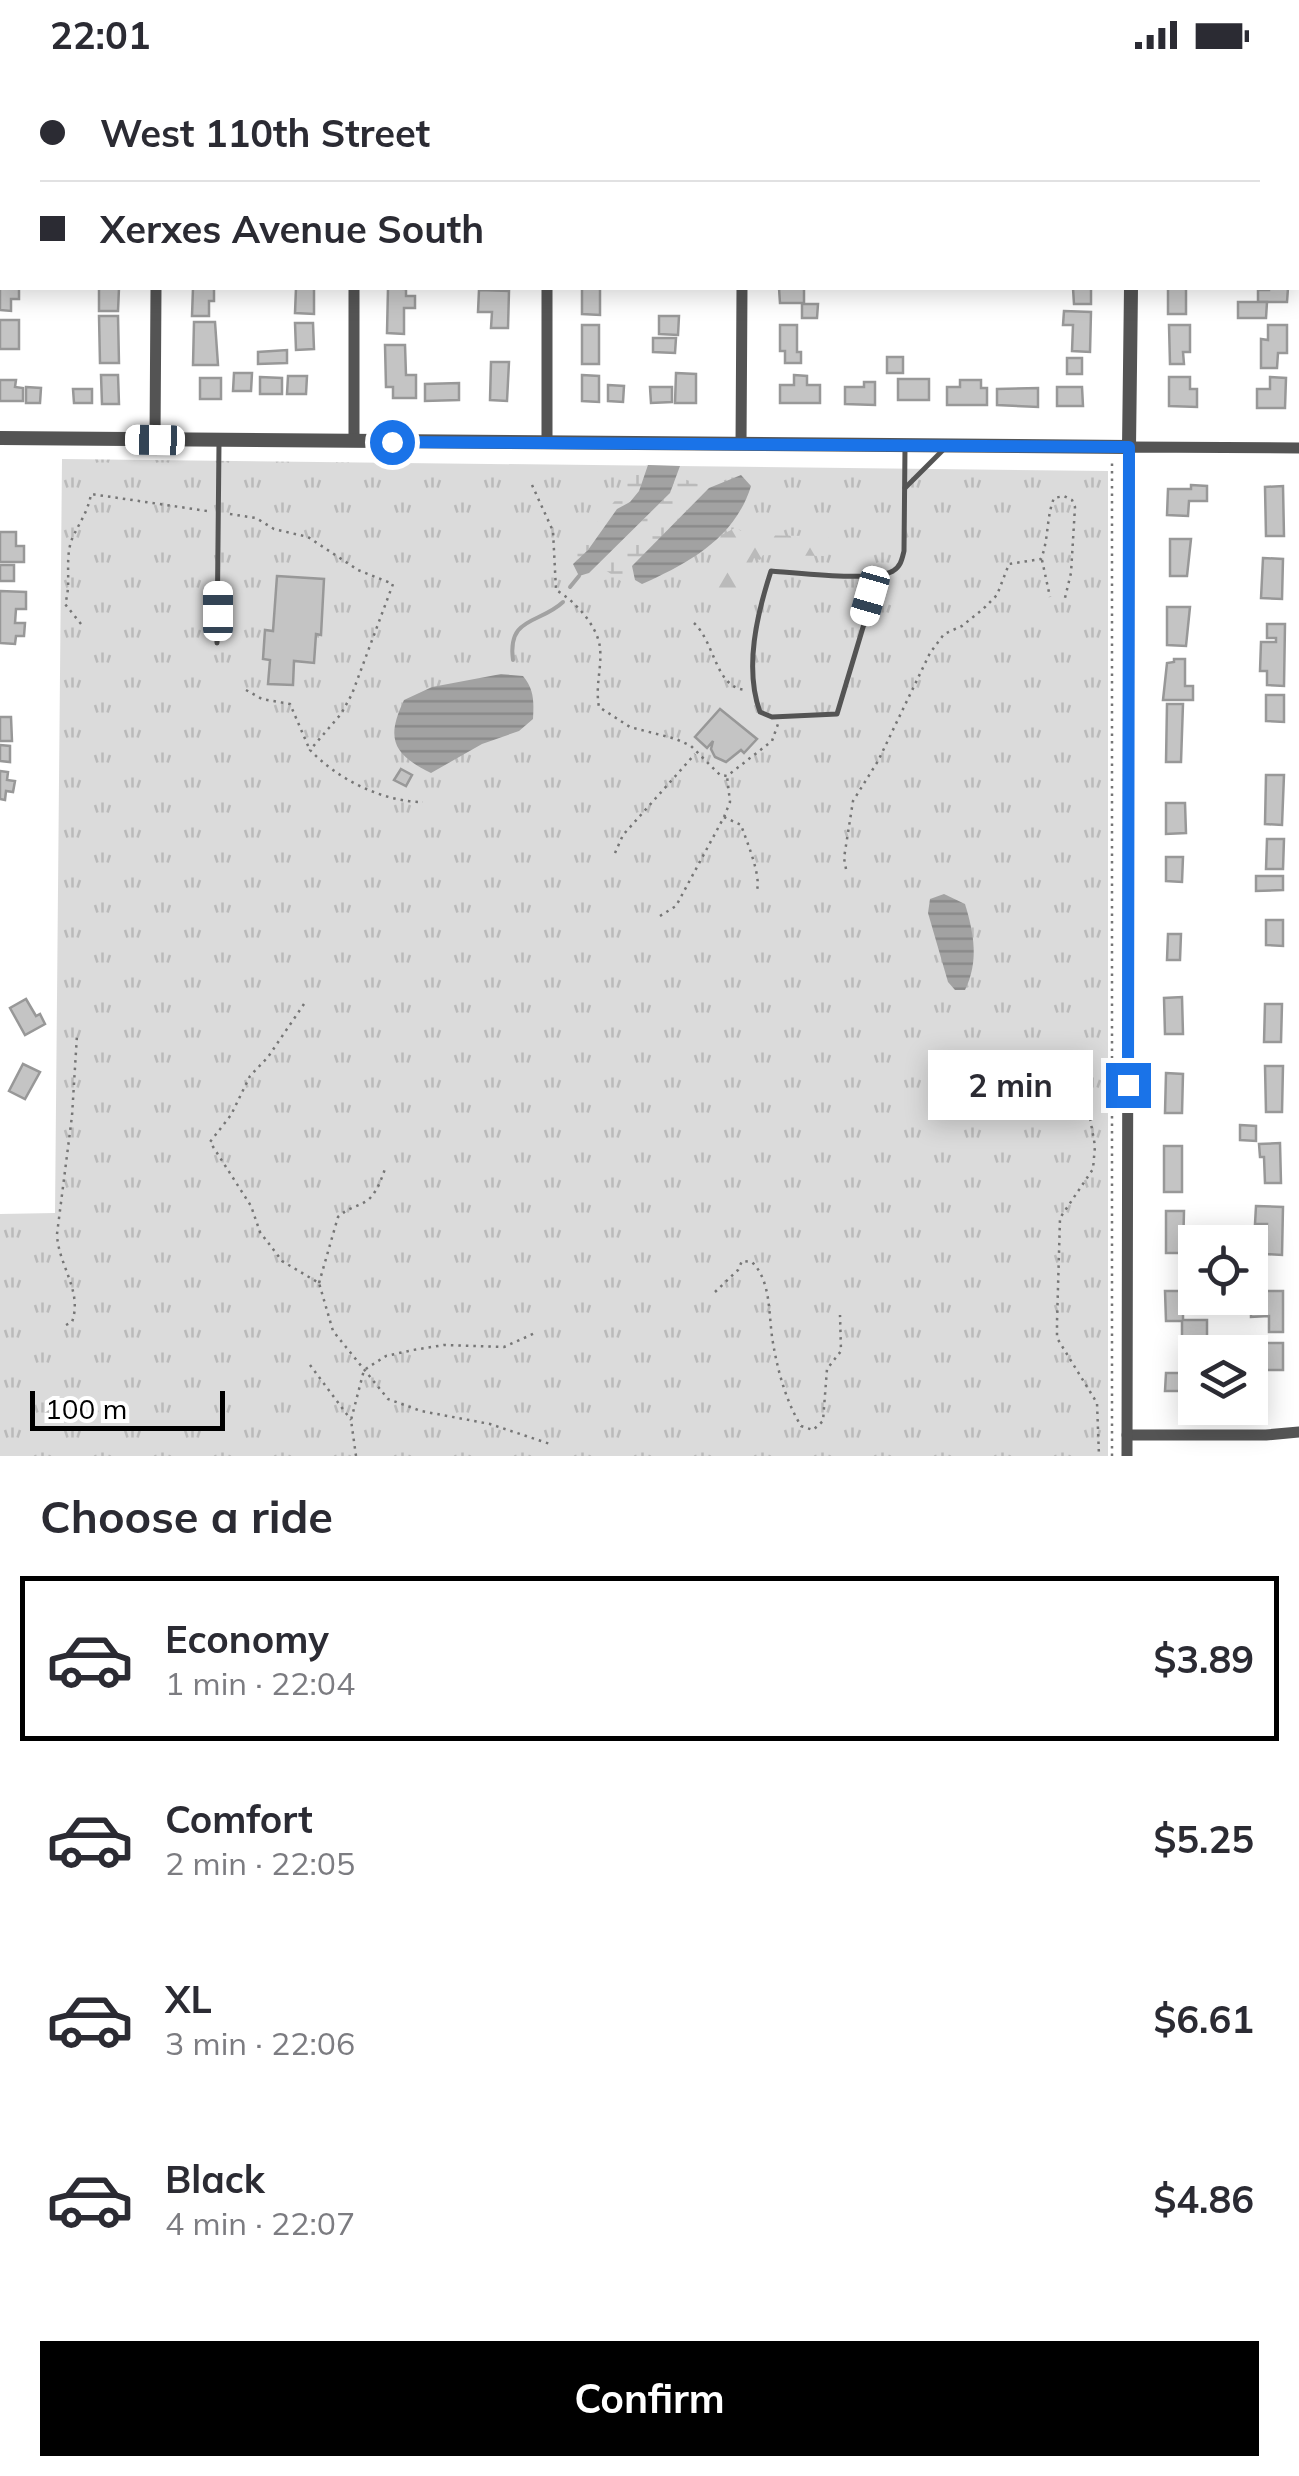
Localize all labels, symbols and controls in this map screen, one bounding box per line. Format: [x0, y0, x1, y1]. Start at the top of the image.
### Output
text: 22:01 [50, 11, 151, 59]
text: West 110th Street [100, 109, 430, 157]
text: Xerxes Avenue South [100, 205, 484, 253]
route start [370, 420, 415, 465]
car [125, 424, 185, 456]
car [847, 563, 893, 629]
car [203, 581, 233, 641]
callout: 2 min [928, 1050, 1093, 1120]
route end [1106, 1063, 1151, 1108]
text: 2 min [968, 1065, 1053, 1105]
map controls [1178, 1225, 1268, 1425]
button: locate [1178, 1225, 1268, 1315]
button: layers [1178, 1335, 1268, 1425]
scale bar [30, 1386, 225, 1430]
text: 100 m [45, 1391, 127, 1426]
text: Choose a ride [40, 1488, 333, 1544]
icon: car [45, 1614, 135, 1704]
text: Economy [165, 1615, 329, 1663]
text: $3.89 [1153, 1635, 1254, 1683]
text: 1 min · 22:04 [165, 1663, 355, 1703]
icon: car [45, 1794, 135, 1884]
text: Comfort [165, 1795, 313, 1843]
text: $5.25 [1153, 1815, 1254, 1863]
text: 2 min · 22:05 [165, 1843, 355, 1883]
icon: car [45, 1974, 135, 2064]
text: XL [165, 1975, 212, 2023]
text: $6.61 [1153, 1995, 1254, 2043]
text: 3 min · 22:06 [165, 2023, 355, 2063]
icon: car [45, 2154, 135, 2244]
text: Black [165, 2155, 265, 2203]
text: $4.86 [1153, 2175, 1254, 2223]
text: 4 min · 22:07 [165, 2203, 355, 2243]
button: Confirm [40, 2341, 1259, 2456]

